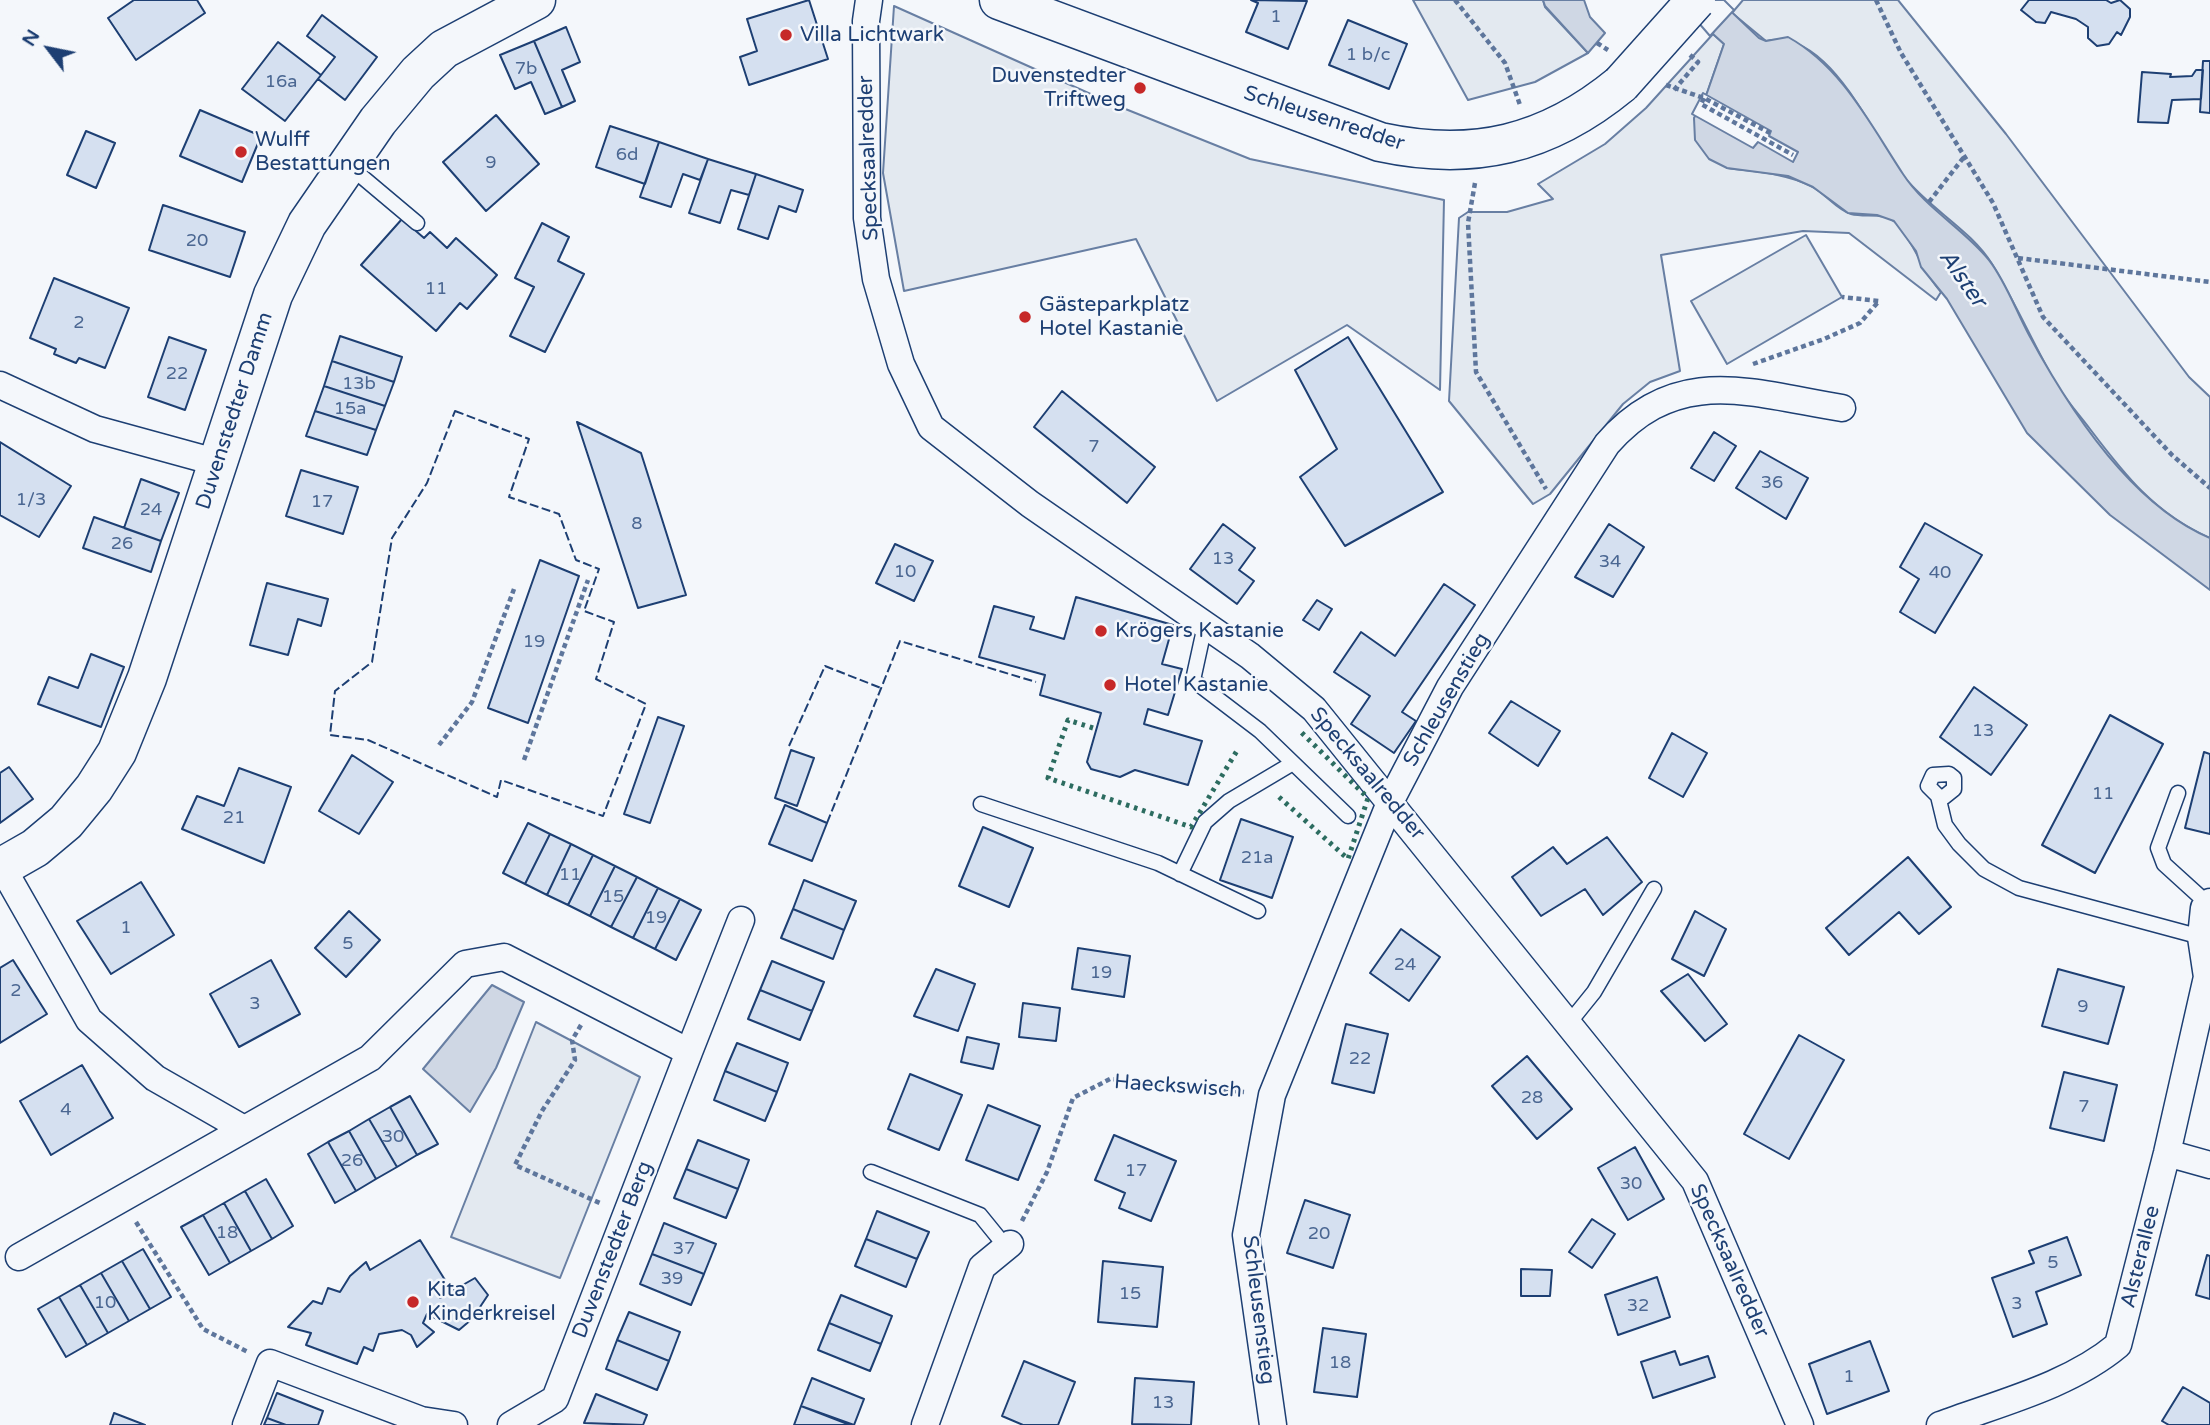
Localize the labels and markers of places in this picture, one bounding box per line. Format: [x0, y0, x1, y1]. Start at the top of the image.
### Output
place label: Villa Lichtwark [800, 22, 944, 48]
marker: Villa Lichtwark [778, 27, 794, 43]
place label: Duvenstedter Triftweg [991, 63, 1126, 113]
marker: Duvenstedter Triftweg [1132, 80, 1148, 96]
place label: Wulff Bestattungen [255, 127, 390, 177]
marker: Wulff Bestattungen [233, 144, 249, 160]
place label: Gästeparkplatz Hotel Kastanie [1039, 292, 1190, 342]
marker: Gästeparkplatz Hotel Kastanie [1017, 309, 1033, 325]
place label: Krögers Kastanie [1115, 618, 1284, 644]
marker: Krögers Kastanie [1093, 623, 1109, 639]
place label: Hotel Kastanie [1124, 672, 1268, 698]
marker: Hotel Kastanie [1102, 677, 1118, 693]
place label: Kita Kinderkreisel [427, 1277, 556, 1327]
marker: Kita Kinderkreisel [405, 1294, 421, 1310]

